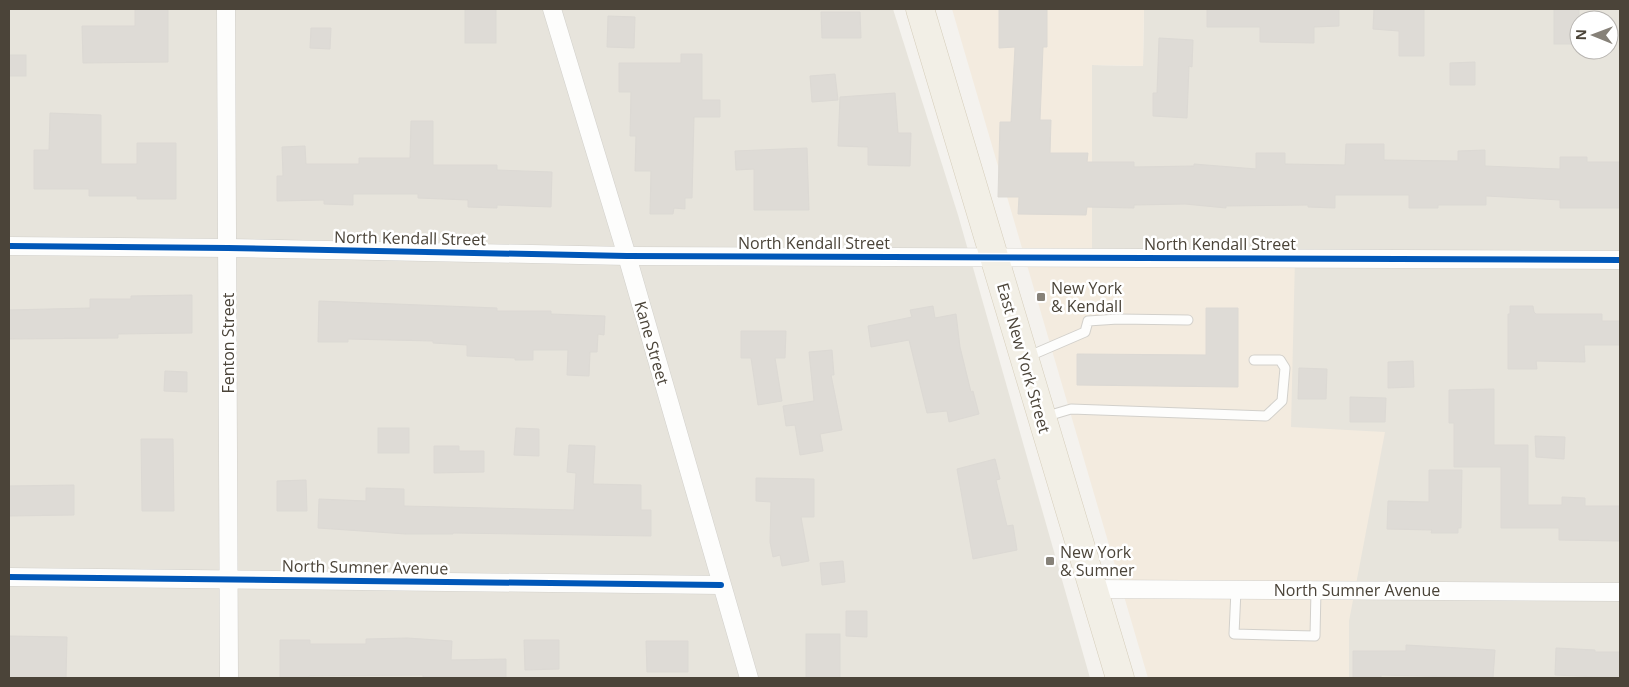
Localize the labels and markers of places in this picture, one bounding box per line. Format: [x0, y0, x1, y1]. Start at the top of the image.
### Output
place label: New York & Kendall [1051, 277, 1123, 317]
marker: New York & Kendall [1035, 291, 1047, 303]
place label: New York & Sumner [1060, 541, 1135, 581]
marker: New York & Sumner [1044, 555, 1056, 567]

